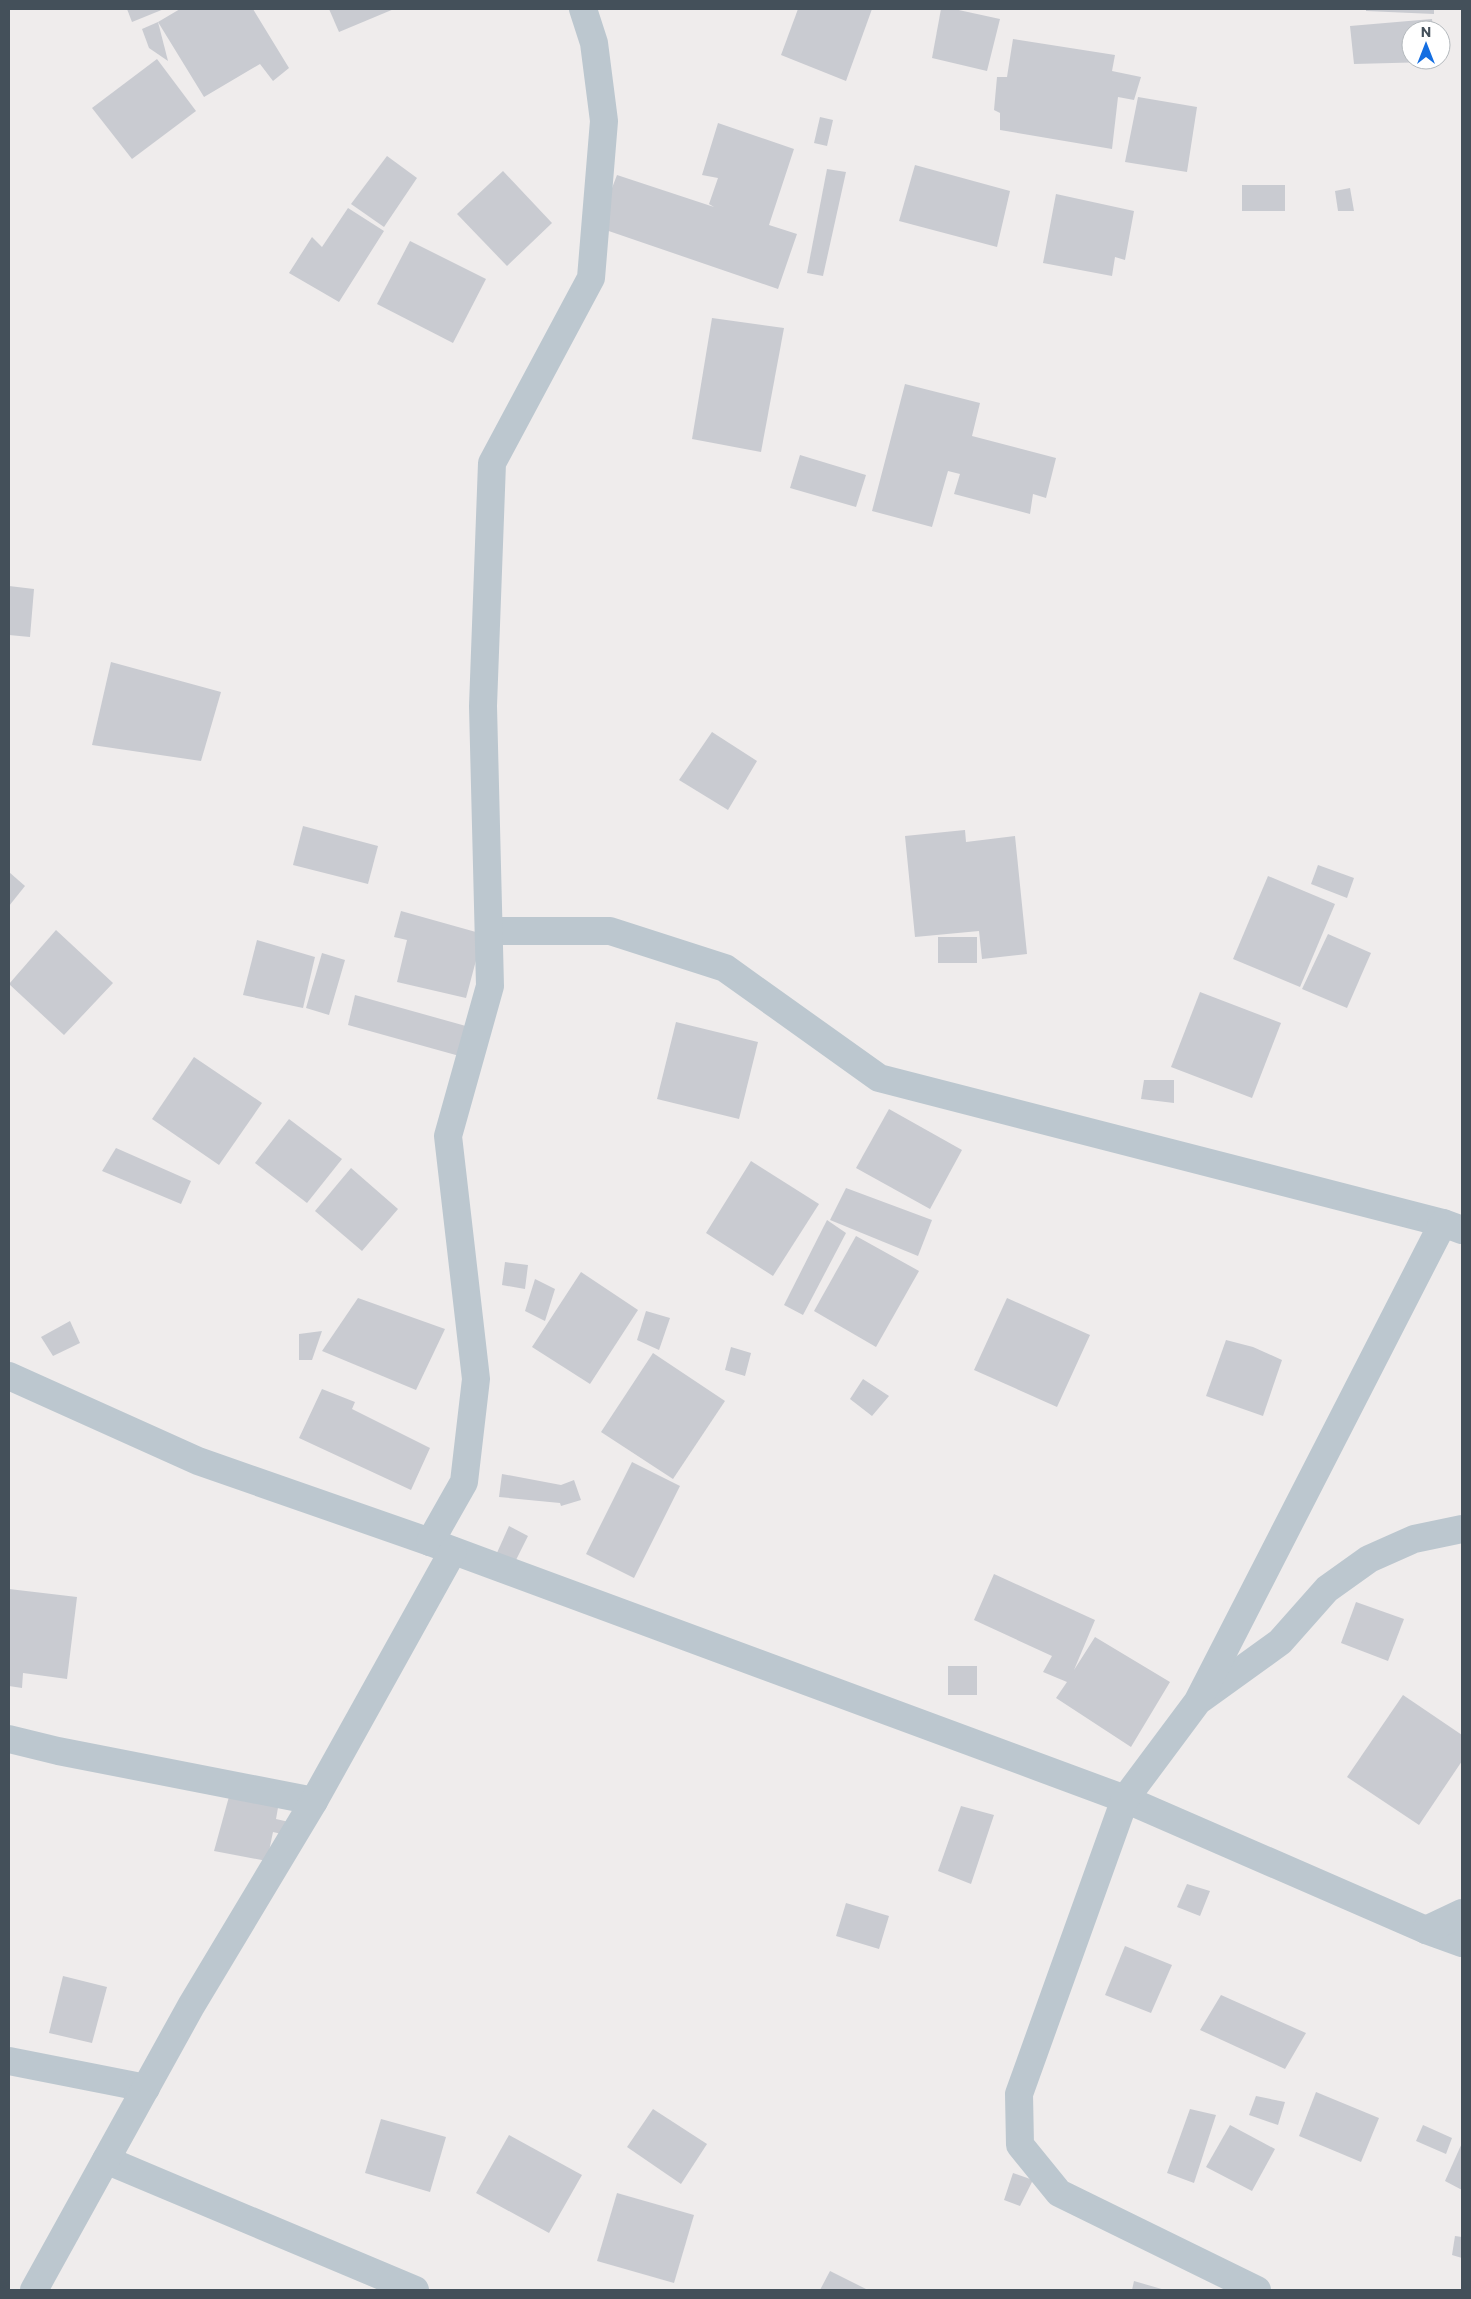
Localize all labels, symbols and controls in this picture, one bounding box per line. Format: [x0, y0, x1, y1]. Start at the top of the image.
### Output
north arrow [1401, 20, 1451, 70]
text: N [1421, 23, 1431, 40]

